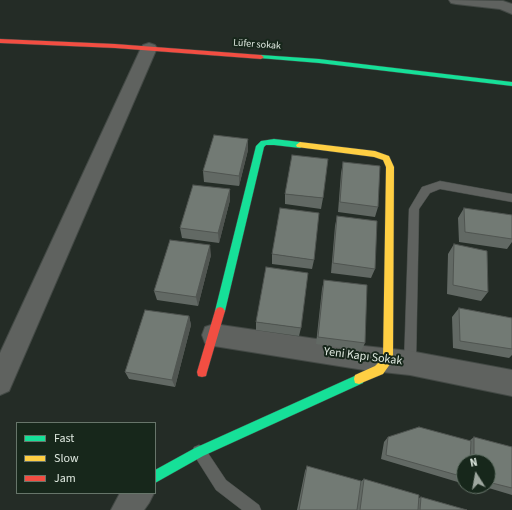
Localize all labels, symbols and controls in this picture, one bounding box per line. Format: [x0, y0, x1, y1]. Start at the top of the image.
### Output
street label: Lüfer sokak [233, 37, 281, 53]
street label: Yeni Kapı Sokak [323, 345, 403, 369]
legend [16, 422, 156, 494]
text: Fast [54, 430, 74, 447]
text: Slow [54, 450, 79, 467]
north arrow [456, 454, 496, 494]
text: N [469, 455, 479, 471]
text: Jam [54, 470, 76, 487]

